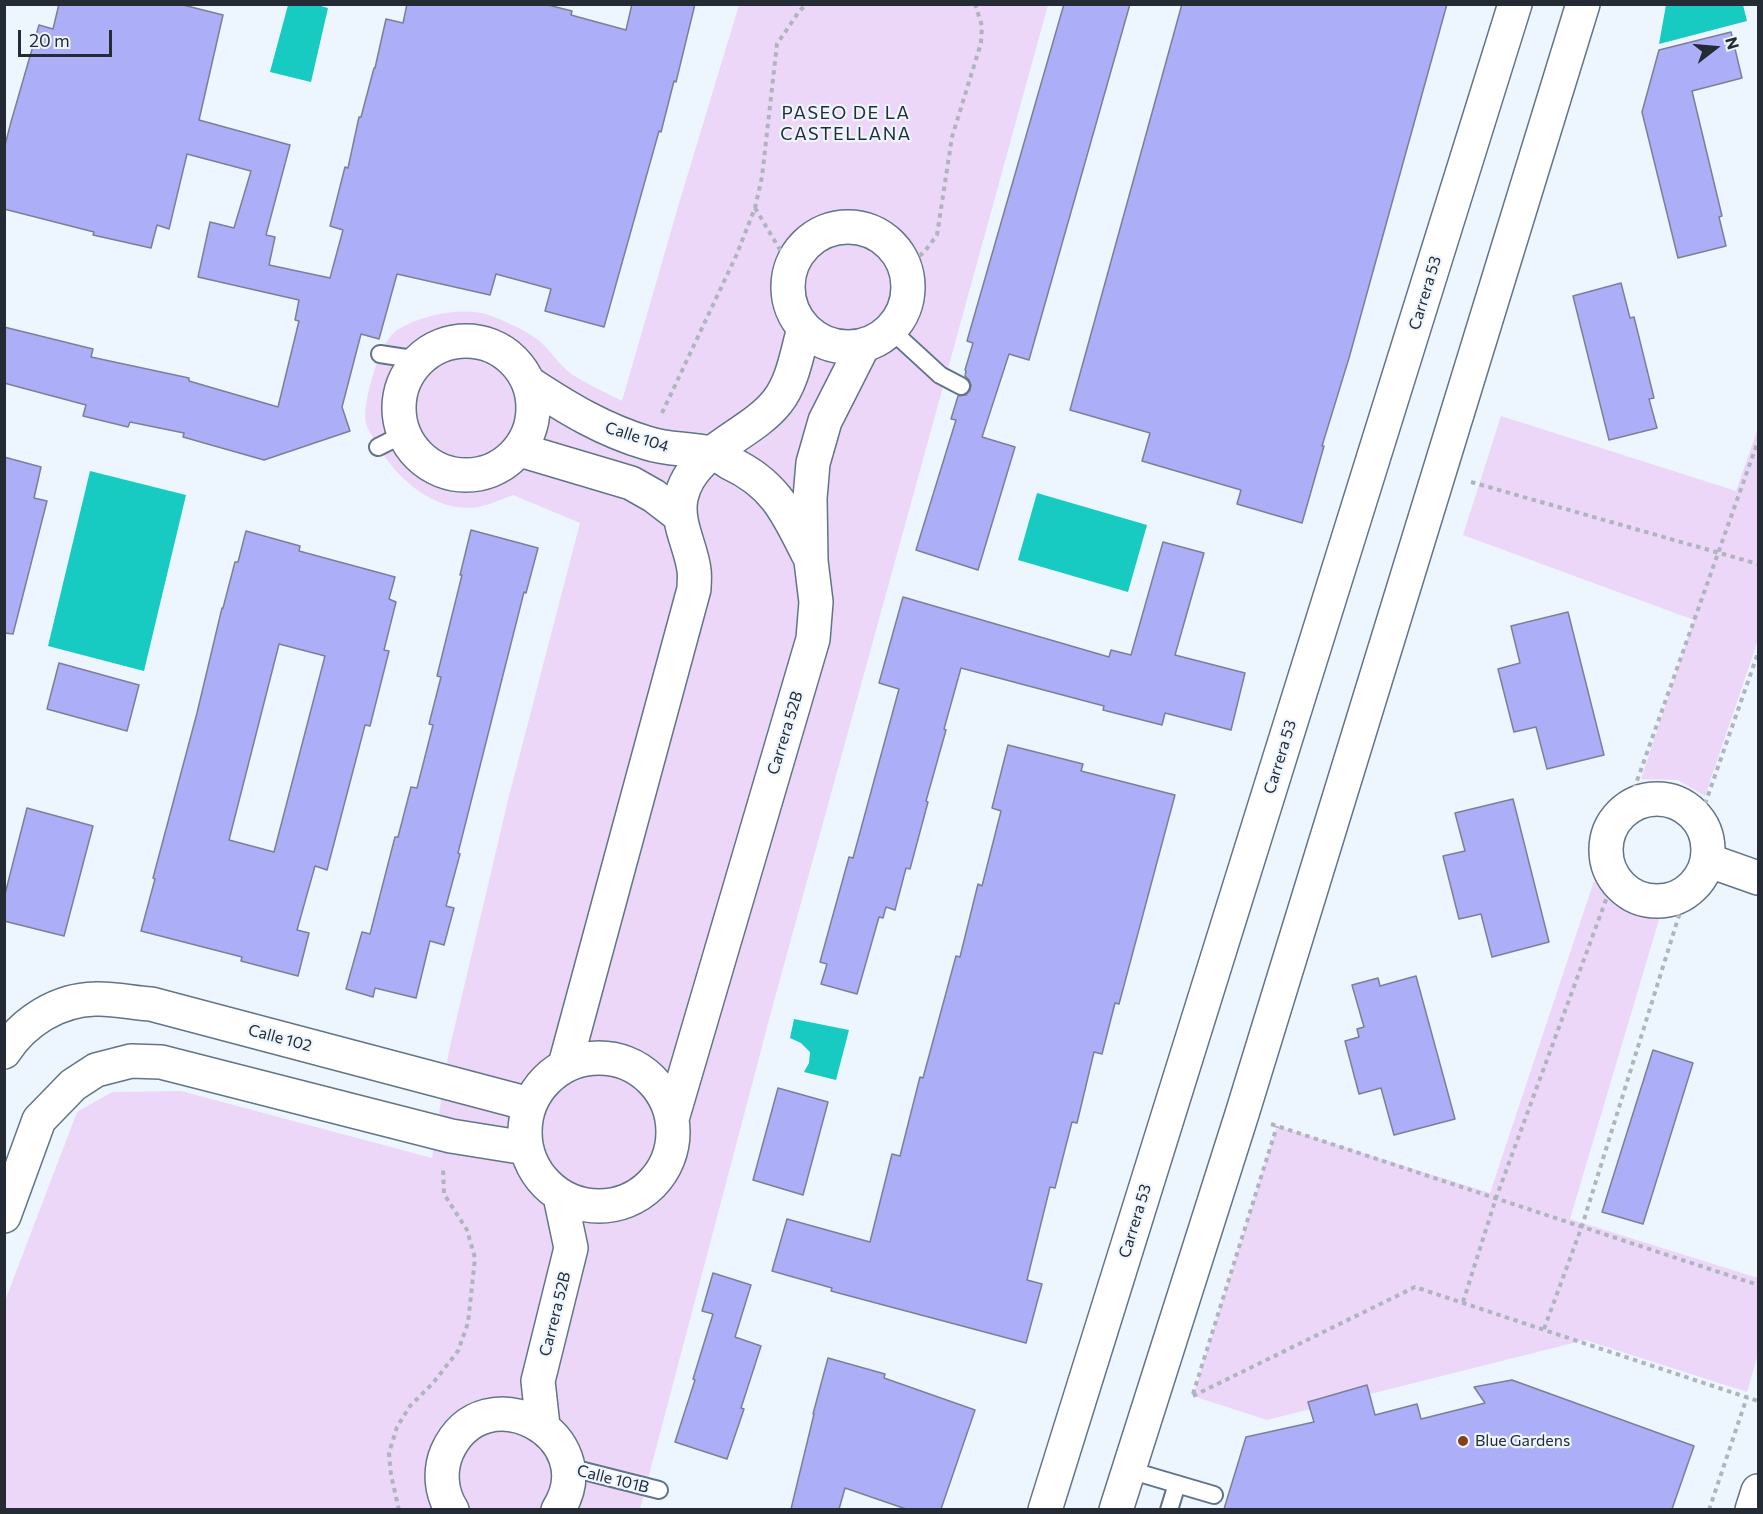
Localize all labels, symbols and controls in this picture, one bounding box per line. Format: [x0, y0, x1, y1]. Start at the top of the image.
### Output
scale bar [21, 18, 116, 56]
north arrow [1685, 18, 1745, 78]
text: 20 m [29, 29, 70, 51]
text: N [1722, 35, 1744, 51]
district label: PASEO DE LA CASTELLANA [780, 102, 912, 144]
street label: Carrera 53 [1405, 254, 1445, 332]
street label: Calle 104 [603, 418, 671, 456]
street label: Carrera 52B [763, 689, 807, 777]
street label: Carrera 53 [1260, 718, 1300, 796]
street label: Calle 102 [246, 1020, 314, 1056]
street label: Carrera 53 [1115, 1182, 1155, 1260]
street label: Carrera 52B [535, 1270, 575, 1358]
place label: Blue Gardens [1475, 1431, 1570, 1451]
marker: Blue Gardens [1456, 1434, 1470, 1448]
street label: Calle 101B [575, 1461, 651, 1497]

